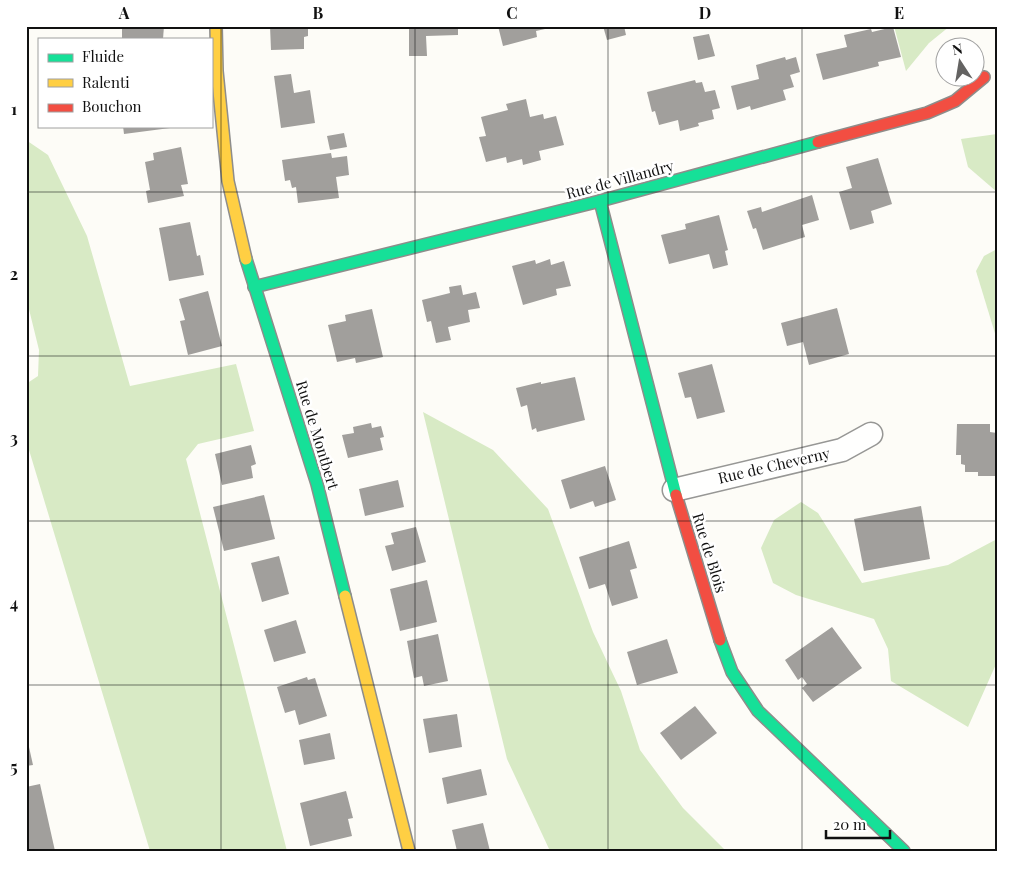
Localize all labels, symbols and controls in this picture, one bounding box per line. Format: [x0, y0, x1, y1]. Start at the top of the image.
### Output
text: A [118, 2, 130, 23]
text: B [313, 2, 324, 23]
text: C [506, 2, 518, 23]
text: D [699, 2, 711, 23]
text: E [894, 2, 904, 23]
legend [38, 38, 212, 128]
north arrow [936, 38, 986, 88]
text: N [950, 38, 964, 59]
text: Fluide [82, 46, 124, 66]
text: Ralenti [82, 72, 130, 92]
text: Bouchon [82, 96, 142, 116]
text: 1 [11, 98, 17, 119]
street label: Rue de Villandry [564, 155, 676, 203]
text: 2 [10, 263, 18, 284]
street label: Rue de Montbert [292, 378, 344, 492]
text: 3 [10, 427, 18, 448]
street label: Rue de Cheverny [716, 442, 832, 488]
street label: Rue de Blois [688, 510, 732, 595]
text: 4 [10, 592, 18, 613]
text: 5 [10, 756, 18, 777]
scale bar [826, 807, 889, 839]
text: 20 m [833, 814, 867, 834]

